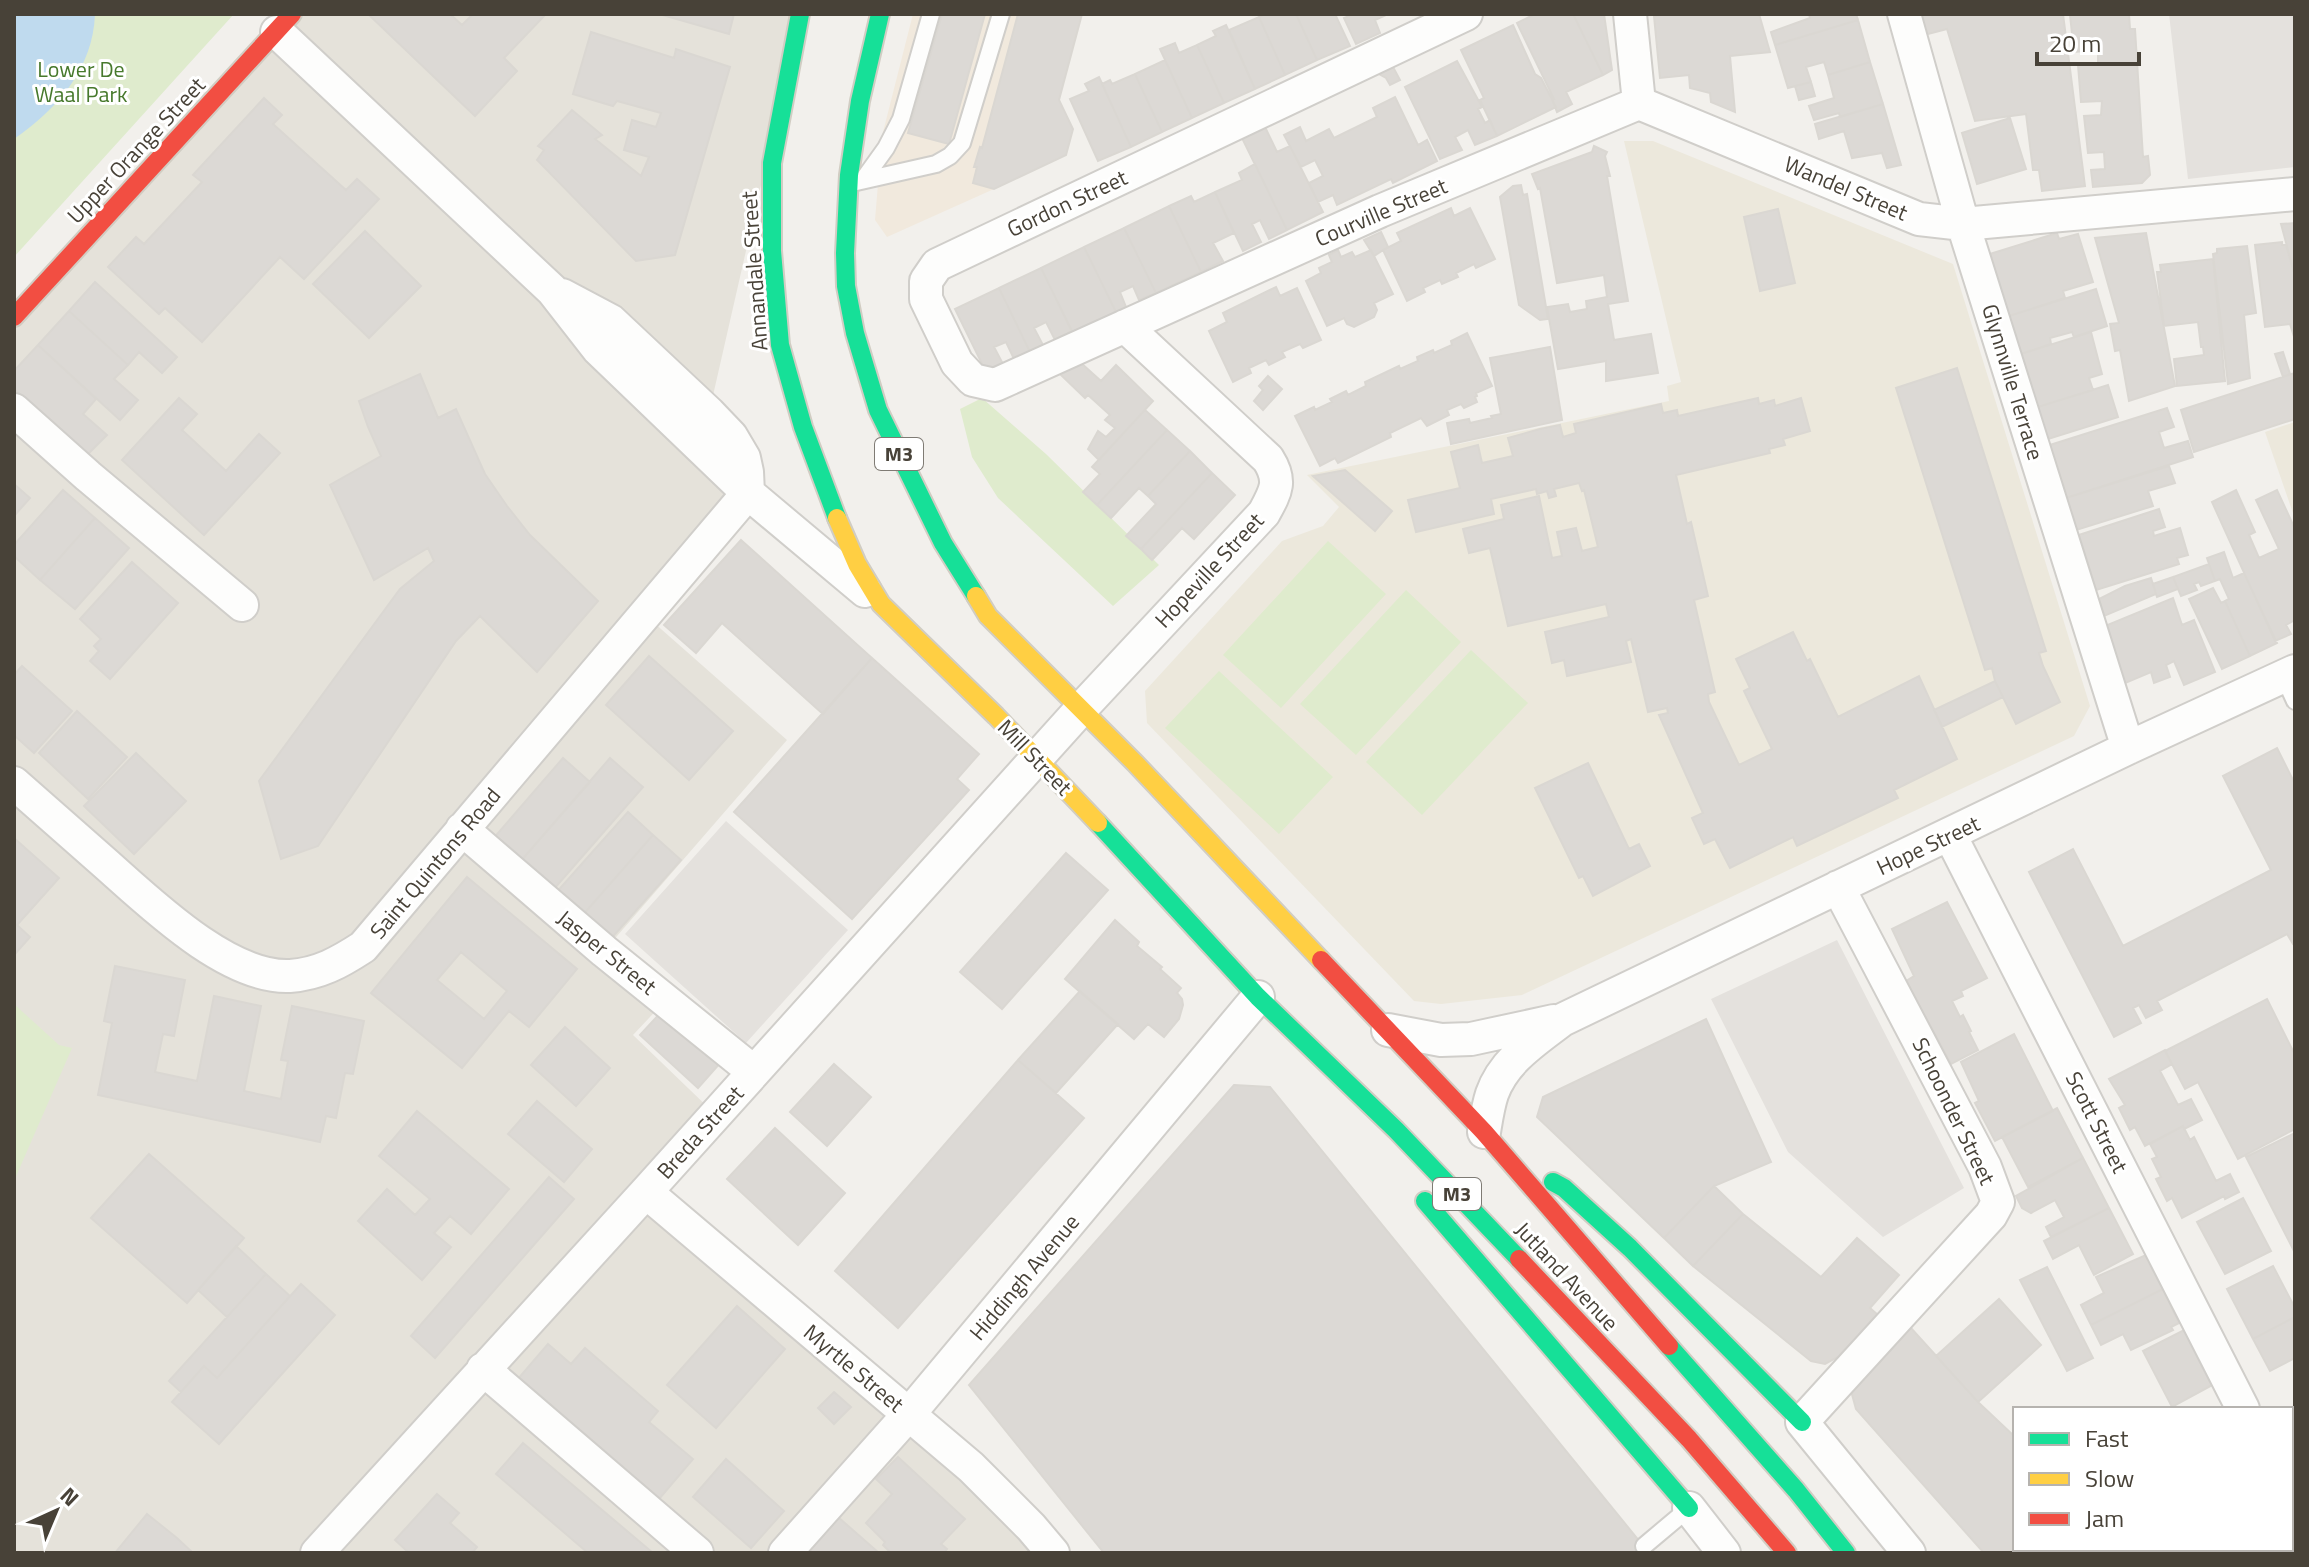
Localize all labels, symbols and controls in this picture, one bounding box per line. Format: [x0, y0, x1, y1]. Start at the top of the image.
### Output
scale bar [2037, 16, 2139, 66]
text: 20 m [2049, 25, 2101, 61]
park label: Lower De Waal Park [34, 52, 128, 111]
street label: Upper Orange Street [59, 69, 213, 231]
street label: Wandel Street [1779, 147, 1913, 229]
street label: Gordon Street [1001, 160, 1133, 246]
street label: Courville Street [1310, 169, 1453, 255]
street label: Annandale Street [731, 190, 777, 352]
street label: Glynnville Terrace [1973, 300, 2053, 464]
road number: M3 [875, 438, 923, 470]
street label: Hopeville Street [1146, 504, 1272, 635]
street label: Mill Street [990, 711, 1080, 803]
street label: Saint Quintons Road [361, 780, 509, 946]
street label: Hope Street [1871, 806, 1986, 884]
street label: Jasper Street [550, 901, 664, 1003]
street label: Schoonder Street [1904, 1032, 2005, 1191]
street label: Scott Street [2057, 1065, 2137, 1179]
street label: Breda Street [648, 1077, 752, 1187]
road number: M3 [1433, 1178, 1481, 1210]
street label: Hiddingh Avenue [961, 1206, 1087, 1348]
street label: Jutland Avenue [1507, 1214, 1627, 1338]
street label: Myrtle Street [796, 1316, 912, 1420]
legend [2013, 1407, 2293, 1551]
text: Fast [2085, 1420, 2129, 1456]
text: Slow [2085, 1460, 2134, 1496]
north arrow [16, 1471, 96, 1551]
text: N [53, 1479, 87, 1514]
text: Jam [2085, 1500, 2124, 1536]

